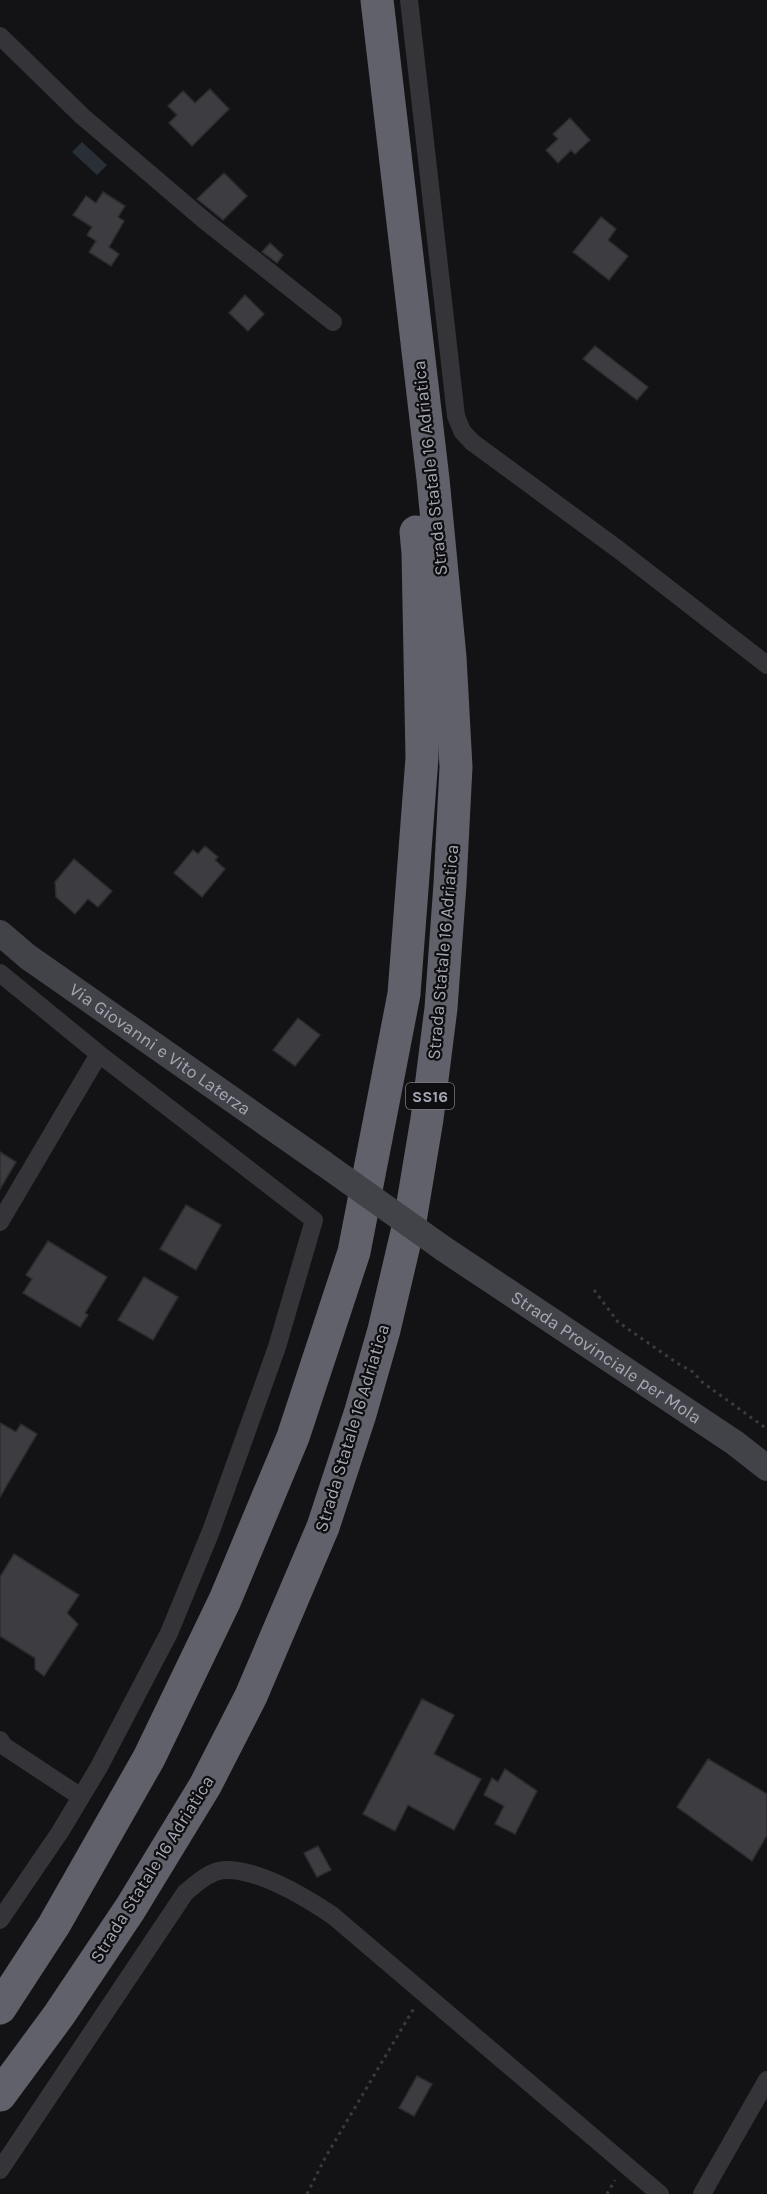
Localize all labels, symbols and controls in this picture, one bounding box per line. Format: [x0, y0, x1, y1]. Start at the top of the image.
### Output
street label: Strada Statale 16 Adriatica [408, 359, 452, 577]
street label: Strada Statale 16 Adriatica [423, 843, 463, 1061]
street label: Via Giovanni e Vito Laterza [65, 978, 255, 1120]
road number: SS16 [406, 1083, 454, 1109]
street label: Strada Provinciale per Mola [507, 1286, 706, 1429]
street label: Strada Statale 16 Adriatica [310, 1321, 394, 1535]
street label: Strada Statale 16 Adriatica [85, 1771, 219, 1967]

